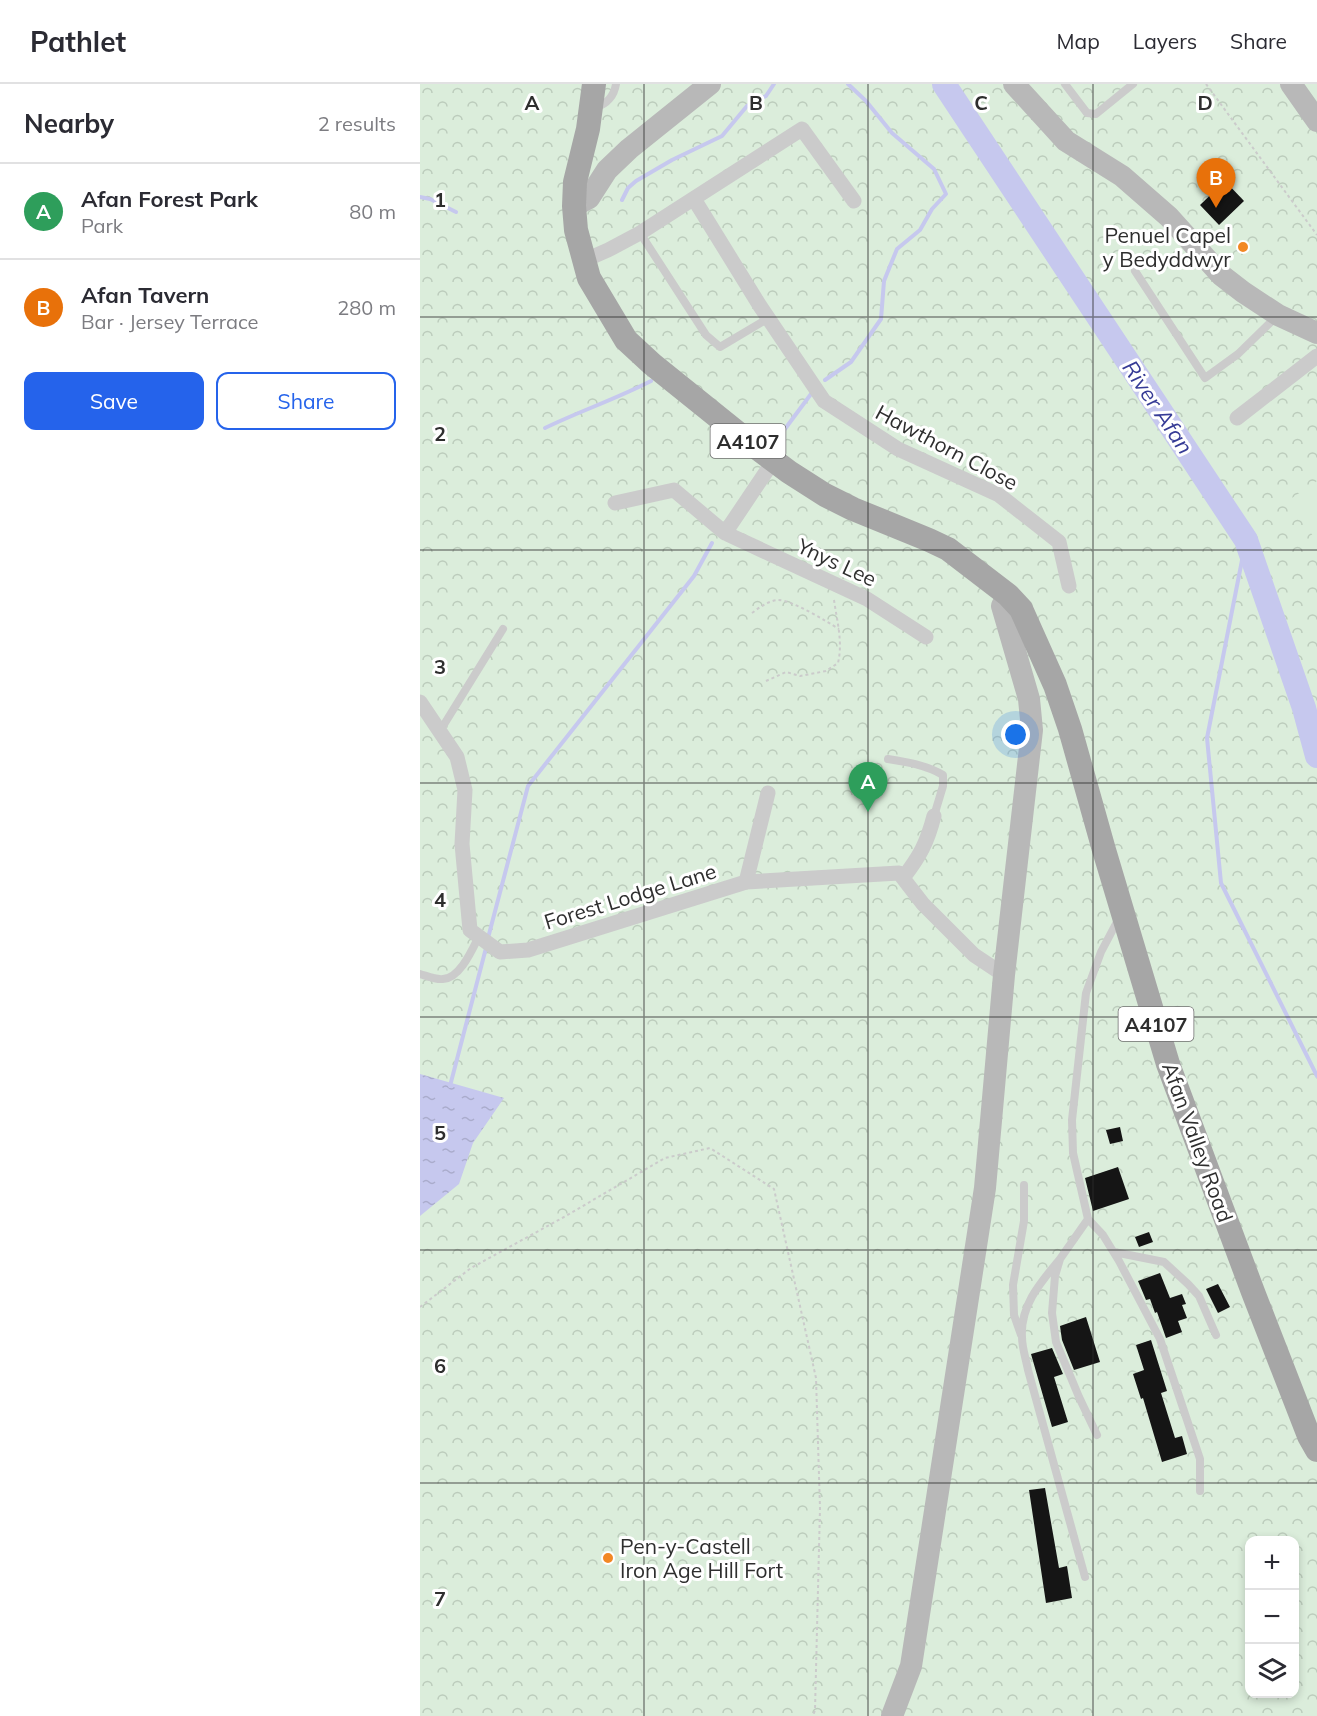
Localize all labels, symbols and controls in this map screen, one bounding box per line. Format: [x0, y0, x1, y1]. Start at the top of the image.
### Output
text: Pathlet [30, 24, 126, 59]
text: Map [1057, 28, 1100, 54]
text: Layers [1133, 28, 1197, 54]
text: Share [1230, 28, 1287, 54]
text: A [525, 90, 540, 115]
text: B [749, 90, 763, 115]
text: C [974, 90, 988, 115]
text: D [1197, 90, 1213, 115]
text: Nearby [24, 107, 114, 140]
text: 2 results [318, 111, 396, 136]
pin: B [1196, 158, 1236, 208]
text: Afan Forest Park [81, 185, 258, 213]
text: 1 [434, 187, 446, 212]
text: A [36, 199, 51, 224]
text: 80 m [349, 199, 396, 224]
text: Park [81, 213, 123, 238]
place label: Penuel Capel y Bedyddwyr [1103, 222, 1231, 272]
marker: Penuel Capel y Bedyddwyr [1236, 240, 1250, 254]
text: Afan Tavern [81, 281, 209, 309]
text: B [37, 295, 50, 320]
text: 280 m [337, 295, 396, 320]
text: Bar · Jersey Terrace [81, 309, 258, 334]
water label: River Afan [1116, 355, 1200, 459]
button: Save [24, 372, 204, 430]
button: Share [216, 372, 396, 430]
street label: Hawthorn Close [871, 399, 1023, 495]
text: 2 [434, 421, 446, 446]
road number: A4107 [710, 424, 786, 458]
street label: Ynys Lee [792, 532, 881, 592]
text: 3 [434, 654, 446, 679]
your location [1001, 720, 1030, 749]
pin: A [848, 762, 888, 812]
street label: Forest Lodge Lane [541, 857, 719, 935]
text: 4 [434, 887, 446, 912]
road number: A4107 [1118, 1007, 1194, 1041]
street label: Afan Valley Road [1157, 1059, 1239, 1225]
text: 5 [434, 1120, 446, 1145]
text: 6 [434, 1353, 446, 1378]
place label: Pen-y-Castell Iron Age Hill Fort [620, 1533, 783, 1583]
map controls [1245, 1536, 1299, 1698]
button: + [1245, 1536, 1299, 1590]
marker: Pen-y-Castell Iron Age Hill Fort [601, 1551, 615, 1565]
text: 7 [434, 1586, 446, 1611]
button: − [1245, 1590, 1299, 1644]
button: layers [1245, 1644, 1299, 1698]

